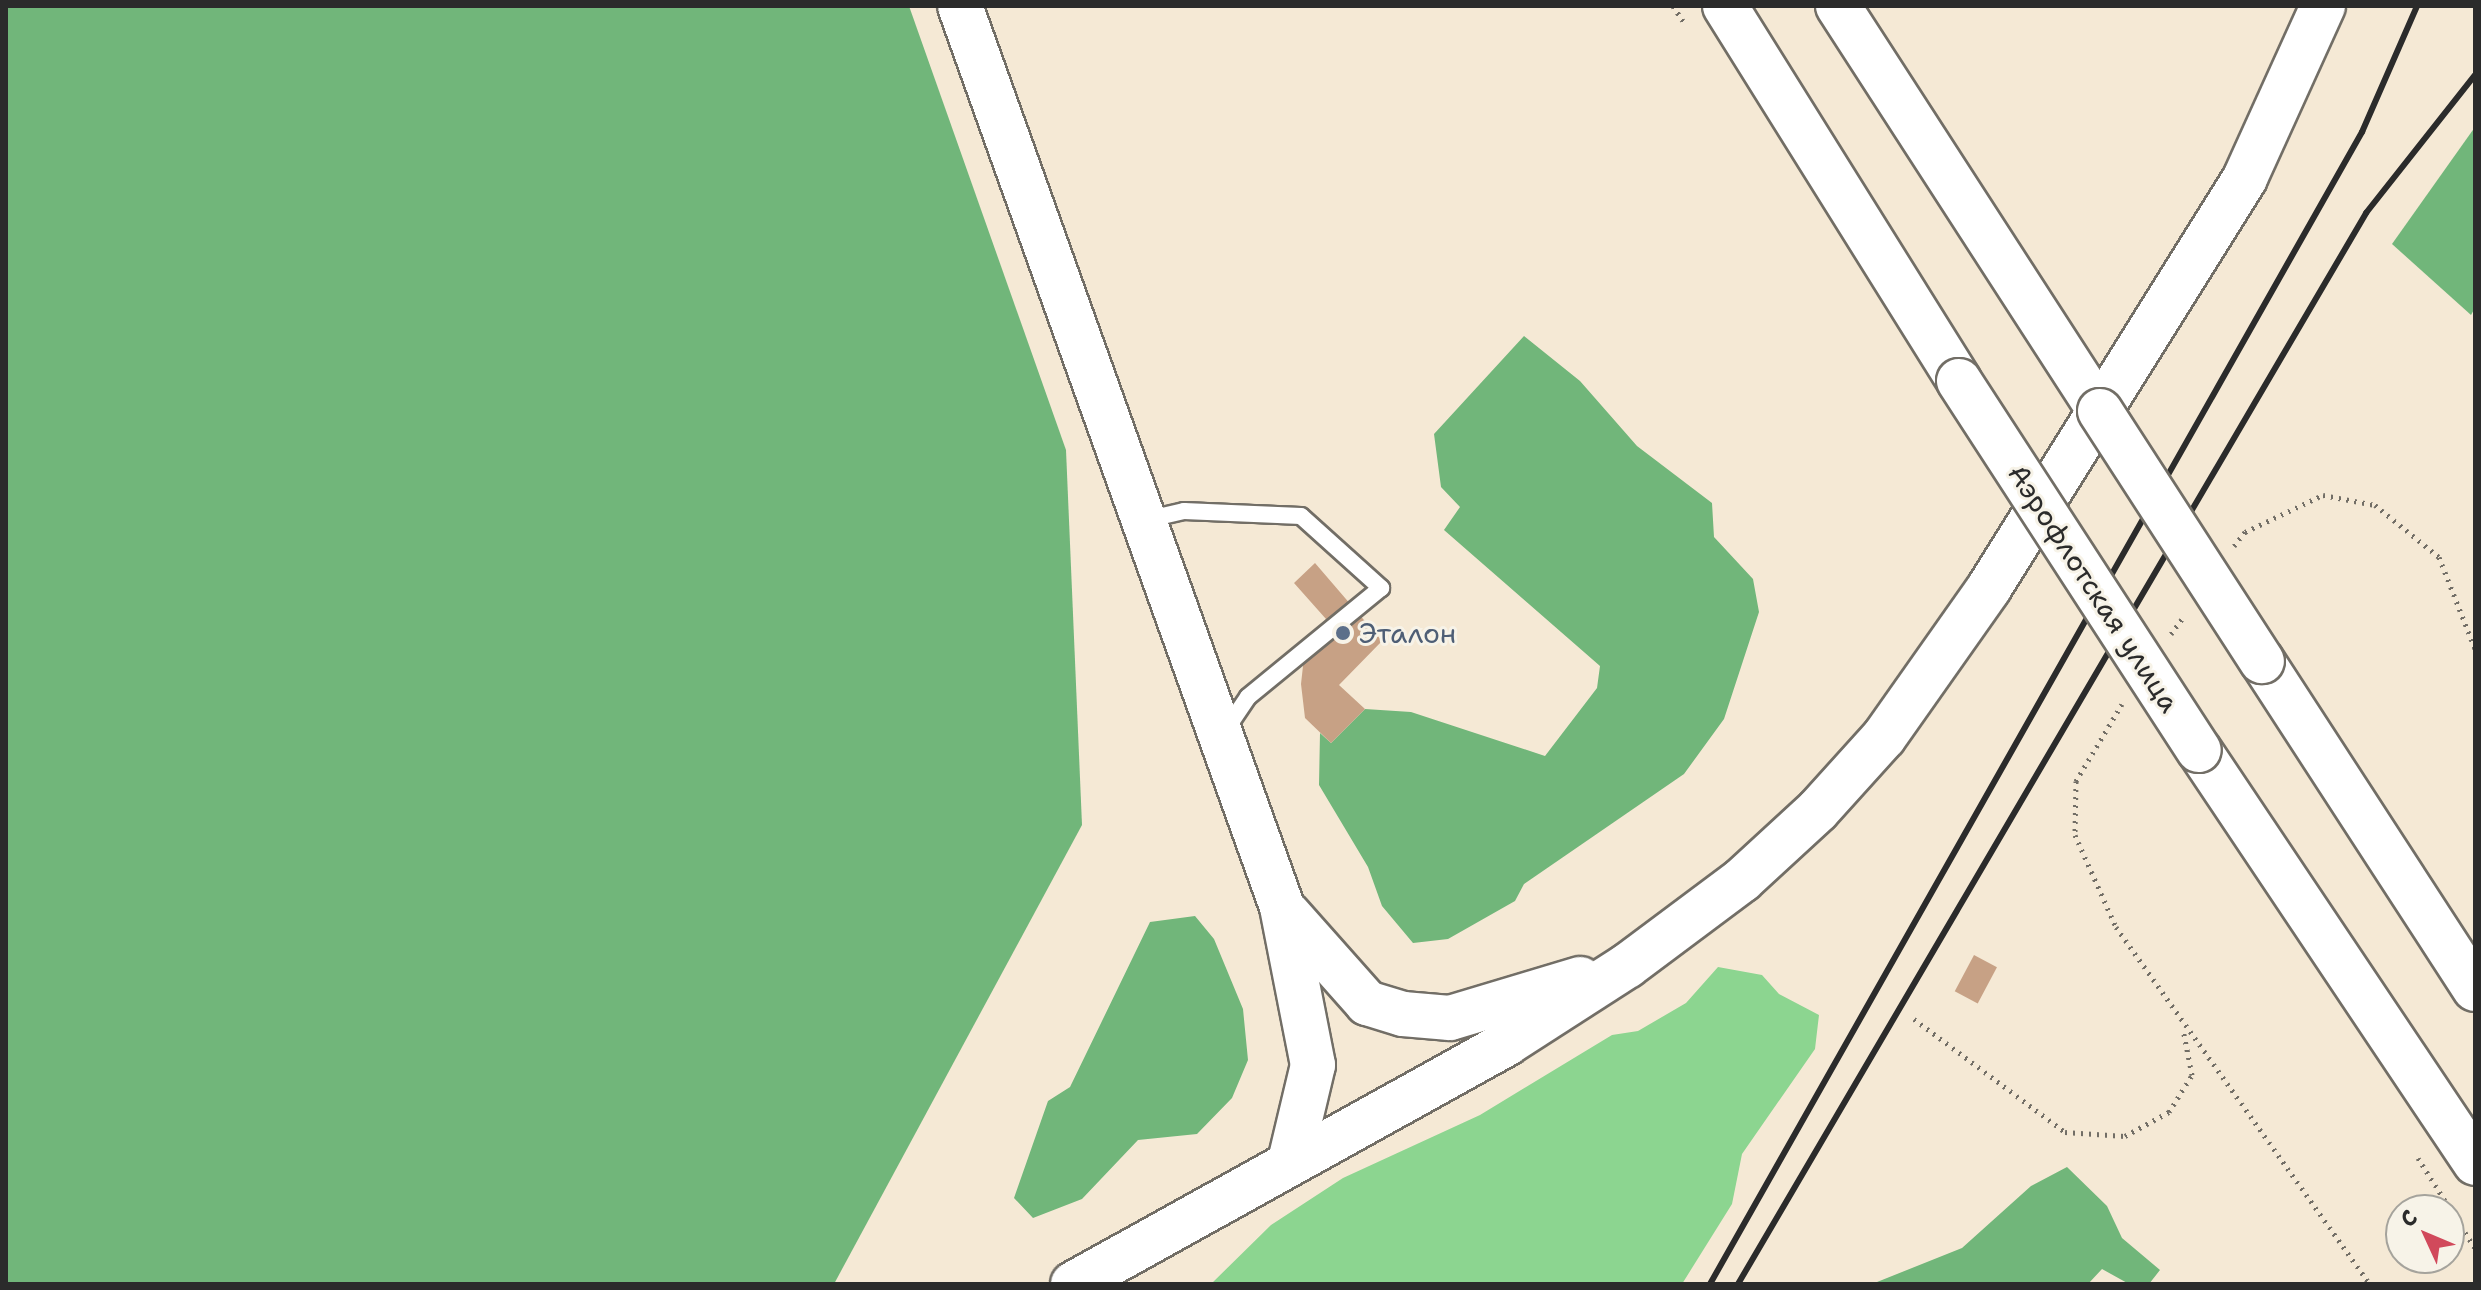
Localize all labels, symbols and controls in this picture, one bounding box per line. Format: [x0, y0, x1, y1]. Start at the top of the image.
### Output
street label: Аэрофлотская улица [2001, 458, 2187, 718]
place label: Эталон [1359, 616, 1456, 650]
marker: Эталон [1334, 624, 1352, 642]
north arrow [2385, 1194, 2465, 1274]
text: С [2394, 1203, 2424, 1233]

